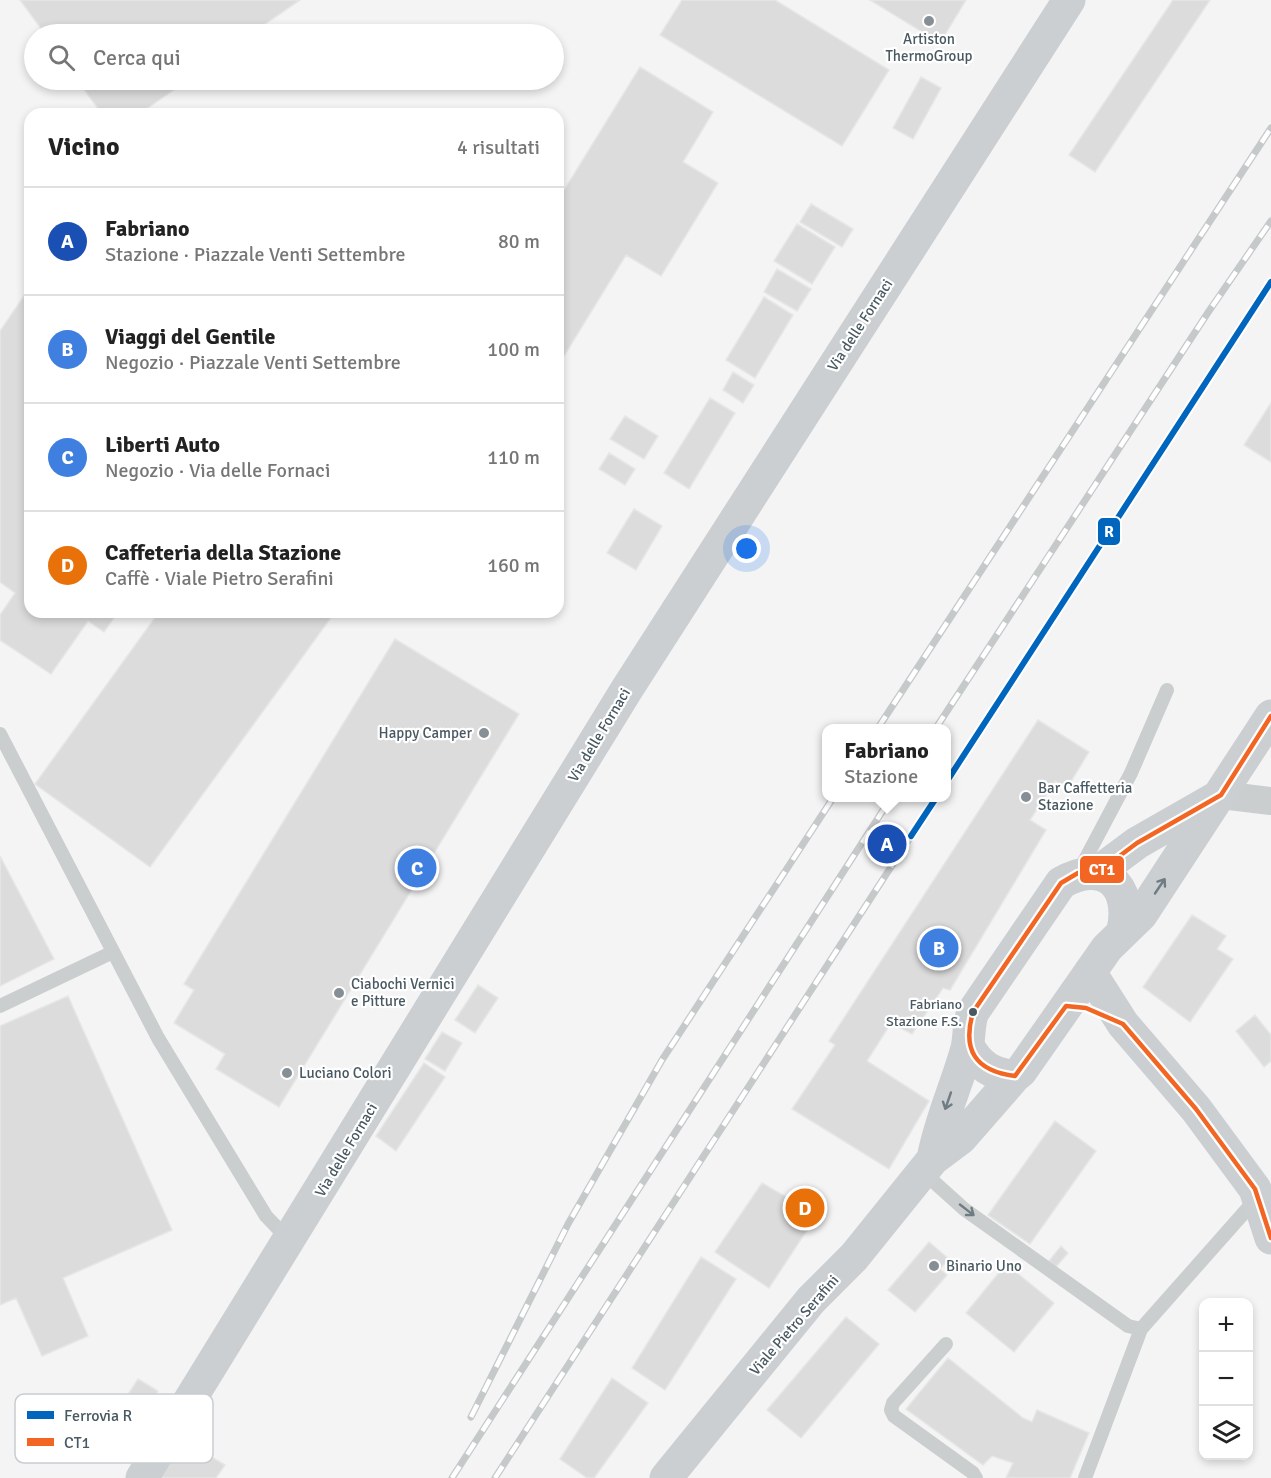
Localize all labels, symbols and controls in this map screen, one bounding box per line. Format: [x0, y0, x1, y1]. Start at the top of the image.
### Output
marker: Artiston ThermoGroup [922, 14, 936, 28]
search box [24, 24, 564, 90]
place label: Artiston ThermoGroup [885, 30, 973, 65]
icon: search [45, 41, 78, 74]
text: Cerca qui [93, 44, 181, 71]
text: Vicino [48, 131, 120, 163]
text: 4 risultati [457, 135, 540, 160]
text: Fabriano [105, 215, 190, 242]
text: A [61, 229, 74, 254]
text: 80 m [498, 229, 540, 254]
text: Stazione · Piazzale Venti Settembre [105, 242, 406, 267]
street label: Via delle Fornaci [824, 276, 896, 374]
text: Viaggi del Gentile [105, 323, 275, 350]
text: B [61, 337, 74, 362]
text: 100 m [487, 337, 540, 362]
text: Negozio · Piazzale Venti Settembre [105, 350, 401, 375]
text: Liberti Auto [105, 431, 220, 458]
text: C [61, 445, 74, 470]
text: 110 m [487, 445, 540, 470]
text: Negozio · Via delle Fornaci [105, 458, 330, 483]
line badge: R [1097, 517, 1121, 546]
text: R [1104, 522, 1114, 542]
your location [732, 534, 761, 563]
text: Caffeteria della Stazione [105, 539, 341, 566]
text: D [61, 553, 74, 578]
text: 160 m [487, 553, 540, 578]
text: Caffè · Viale Pietro Serafini [105, 566, 334, 591]
street label: Via delle Fornaci [564, 685, 634, 785]
place label: Happy Camper [379, 724, 472, 742]
popup [822, 724, 951, 802]
marker: Happy Camper [477, 726, 491, 740]
text: Fabriano [844, 737, 929, 764]
text: Stazione [844, 764, 918, 789]
place label: Bar Caffetteria Stazione [1038, 779, 1132, 814]
marker: Bar Caffetteria Stazione [1019, 790, 1033, 804]
pin: A [868, 822, 906, 866]
pin: C [398, 846, 436, 890]
line badge: CT1 [1079, 855, 1125, 884]
text: CT1 [1089, 860, 1116, 880]
one-way arrow [1154, 878, 1166, 894]
pin: B [920, 926, 958, 970]
place label: Ciabochi Vernici e Pitture [351, 975, 454, 1010]
marker: Ciabochi Vernici e Pitture [332, 986, 346, 1000]
place label: Fabriano Stazione F.S. [886, 996, 962, 1030]
marker: Fabriano Stazione F.S. [967, 1006, 979, 1018]
place label: Luciano Colori [299, 1064, 391, 1082]
marker: Luciano Colori [280, 1066, 294, 1080]
one-way arrow [942, 1091, 953, 1110]
street label: Via delle Fornaci [311, 1100, 381, 1200]
pin: D [786, 1186, 824, 1230]
one-way arrow [958, 1204, 974, 1217]
place label: Binario Uno [946, 1257, 1022, 1275]
marker: Binario Uno [927, 1259, 941, 1273]
street label: Viale Pietro Serafini [746, 1271, 842, 1379]
map controls [1199, 1298, 1253, 1460]
button: + [1199, 1298, 1253, 1352]
button: − [1199, 1352, 1253, 1406]
legend [15, 1394, 213, 1463]
text: Ferrovia R [64, 1406, 133, 1426]
button: layers [1199, 1406, 1253, 1460]
text: CT1 [64, 1433, 90, 1453]

